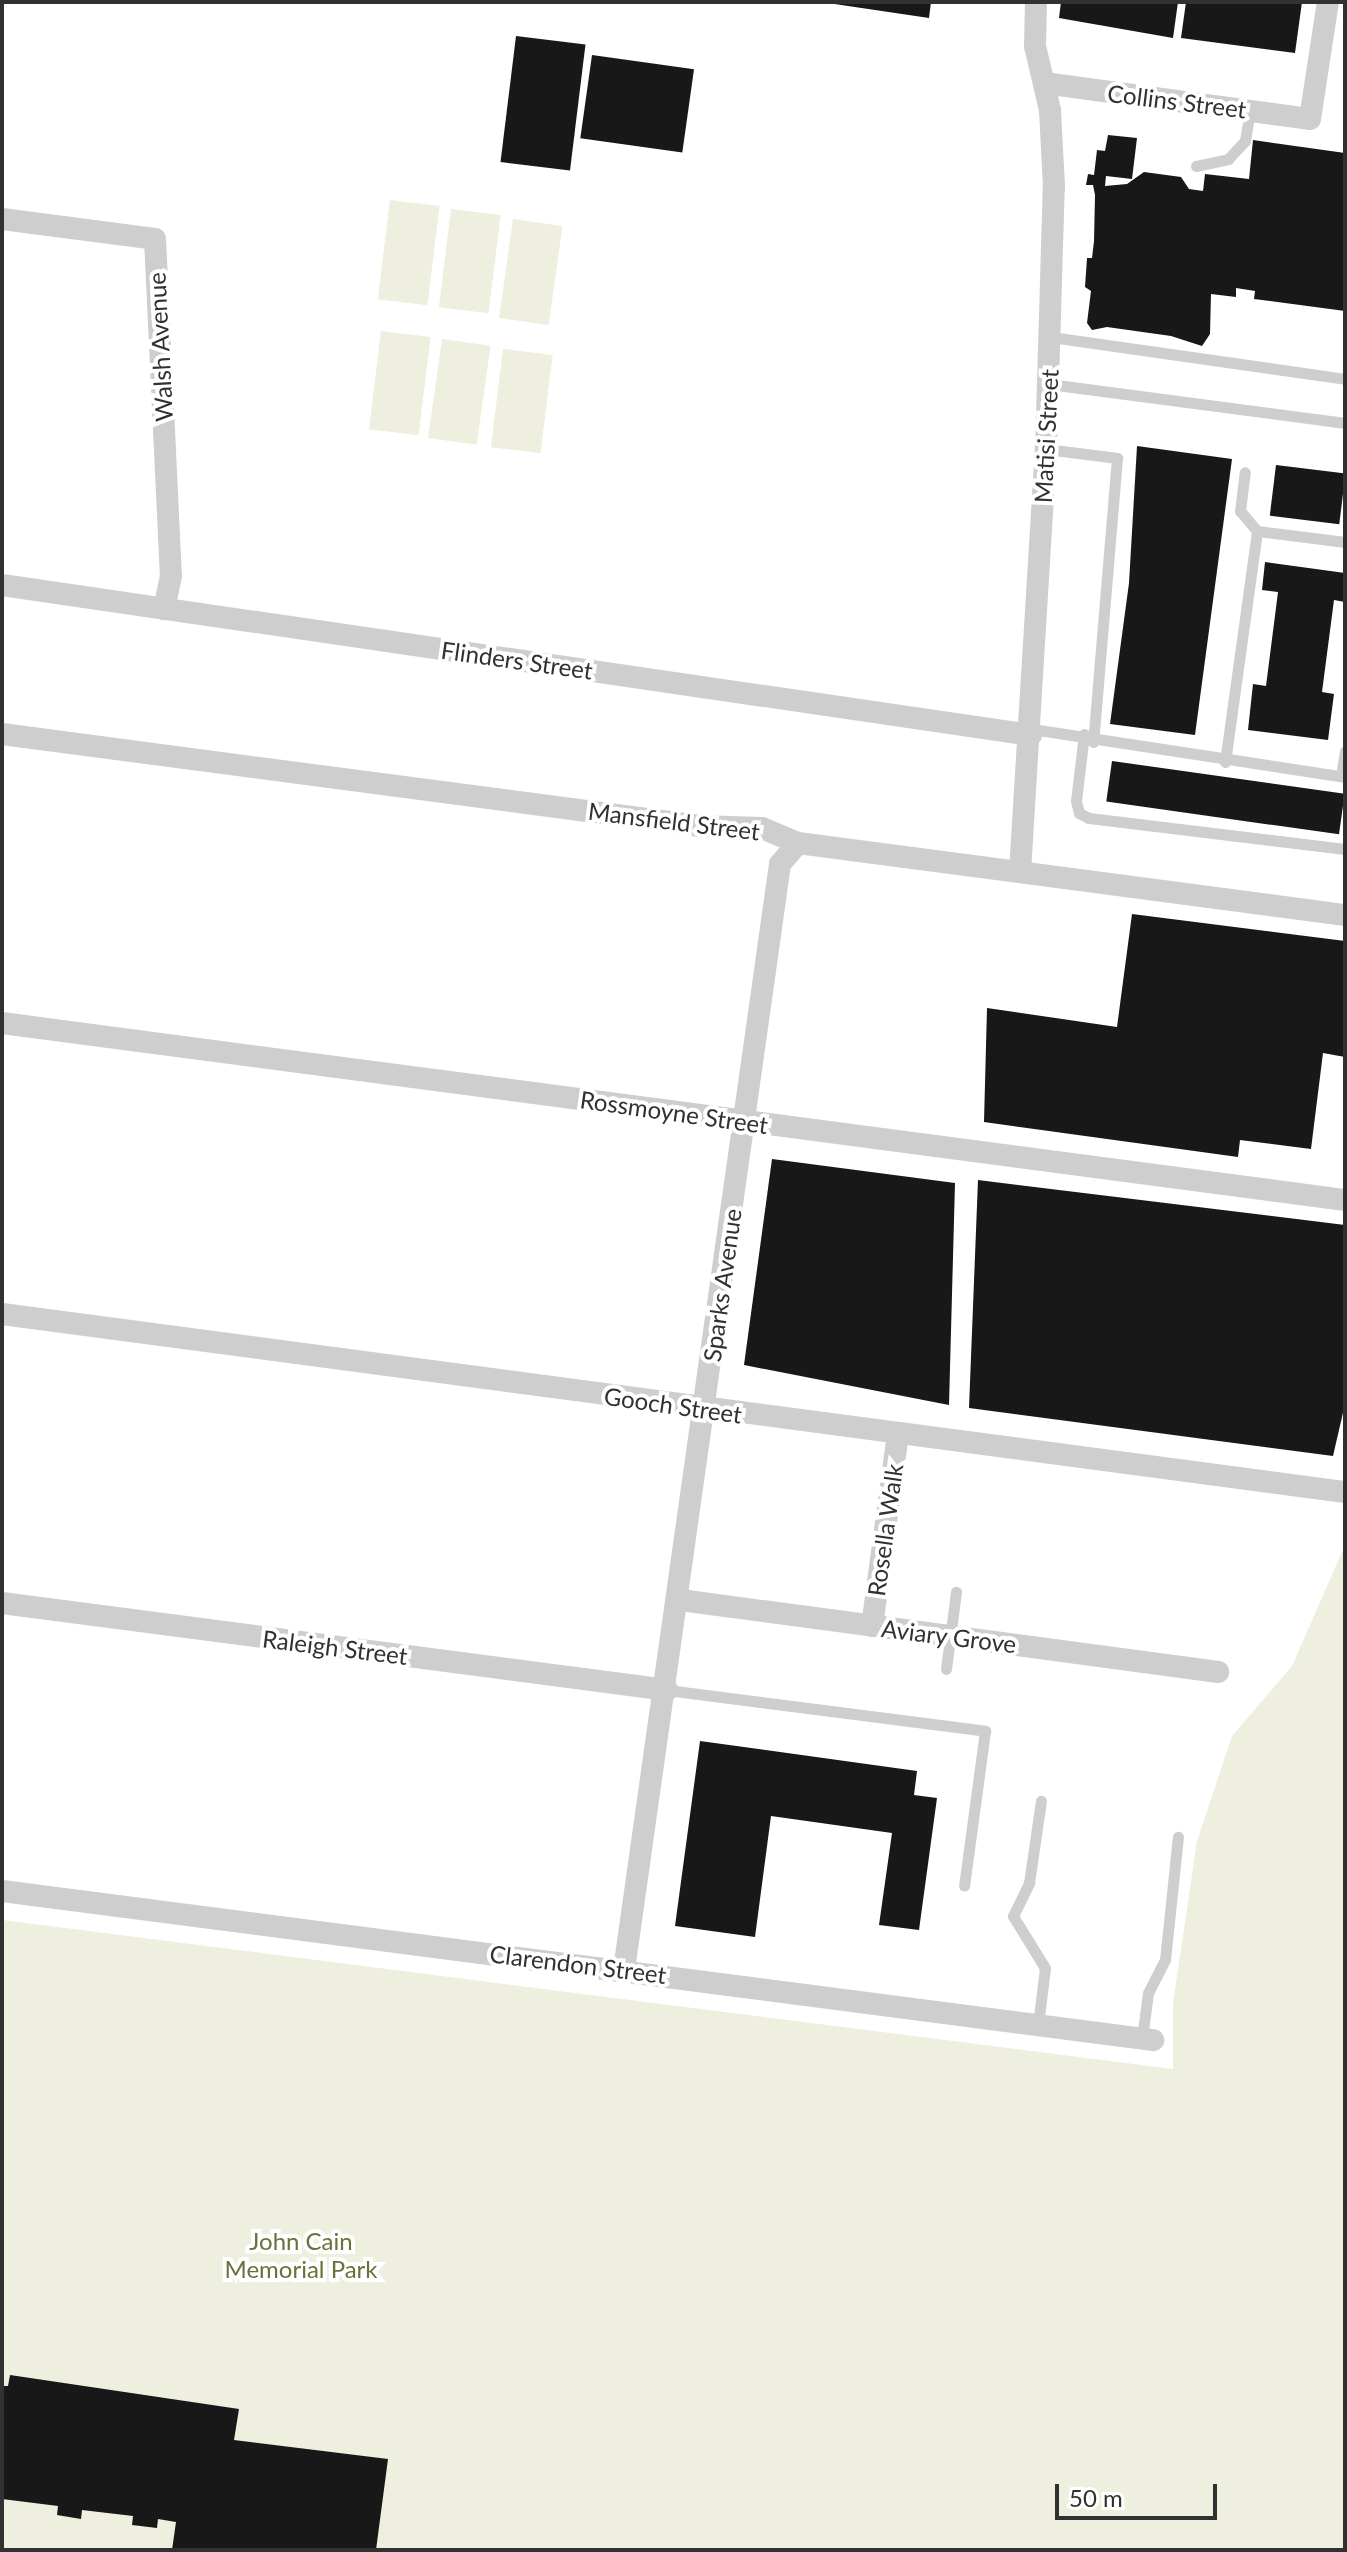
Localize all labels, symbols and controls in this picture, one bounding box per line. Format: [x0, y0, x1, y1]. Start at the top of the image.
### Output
street label: Collins Street [1106, 78, 1248, 124]
street label: Walsh Avenue [142, 271, 178, 423]
street label: Matisi Street [1028, 368, 1064, 504]
street label: Flinders Street [439, 635, 595, 685]
street label: Mansfield Street [587, 796, 761, 846]
street label: Rossmoyne Street [578, 1085, 770, 1139]
street label: Sparks Avenue [697, 1206, 747, 1364]
street label: Gooch Street [602, 1381, 744, 1429]
street label: Rosella Walk [861, 1462, 909, 1598]
street label: Aviary Grove [880, 1613, 1018, 1659]
street label: Raleigh Street [261, 1624, 409, 1670]
street label: Clarendon Street [488, 1939, 668, 1989]
park label: John Cain Memorial Park [224, 2227, 378, 2283]
scale bar [1059, 2468, 1221, 2518]
text: 50 m [1069, 2483, 1123, 2512]

